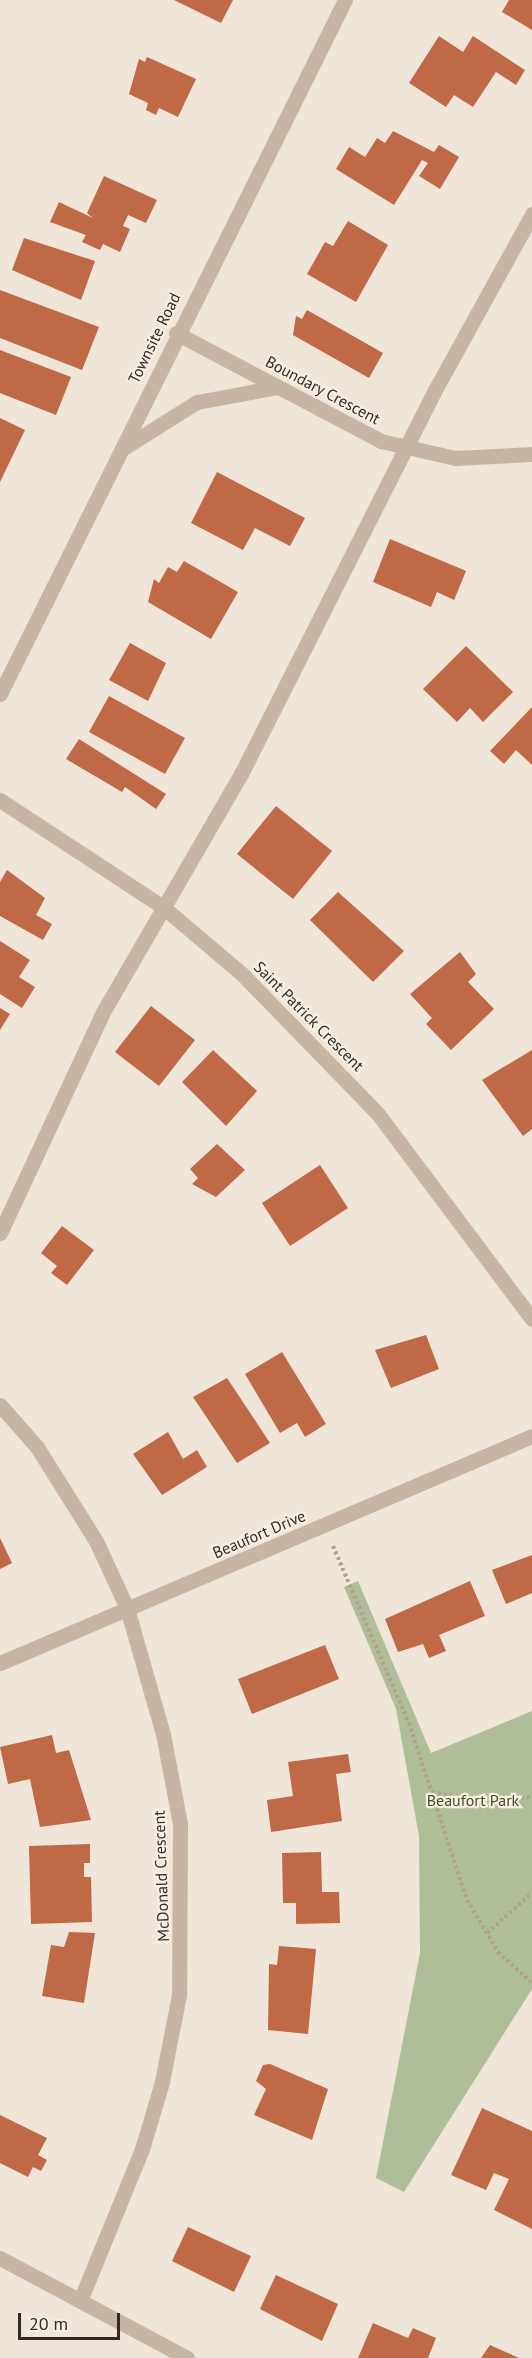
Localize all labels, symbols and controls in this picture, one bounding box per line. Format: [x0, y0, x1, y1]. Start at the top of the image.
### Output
street label: Townsite Road [124, 290, 184, 386]
street label: Boundary Crescent [262, 352, 384, 428]
street label: Saint Patrick Crescent [250, 957, 368, 1075]
street label: Beaufort Drive [210, 1506, 308, 1562]
park label: Beaufort Park [427, 1790, 519, 1810]
street label: McDonald Crescent [149, 1810, 173, 1942]
scale bar [21, 2301, 123, 2339]
text: 20 m [29, 2312, 68, 2335]

